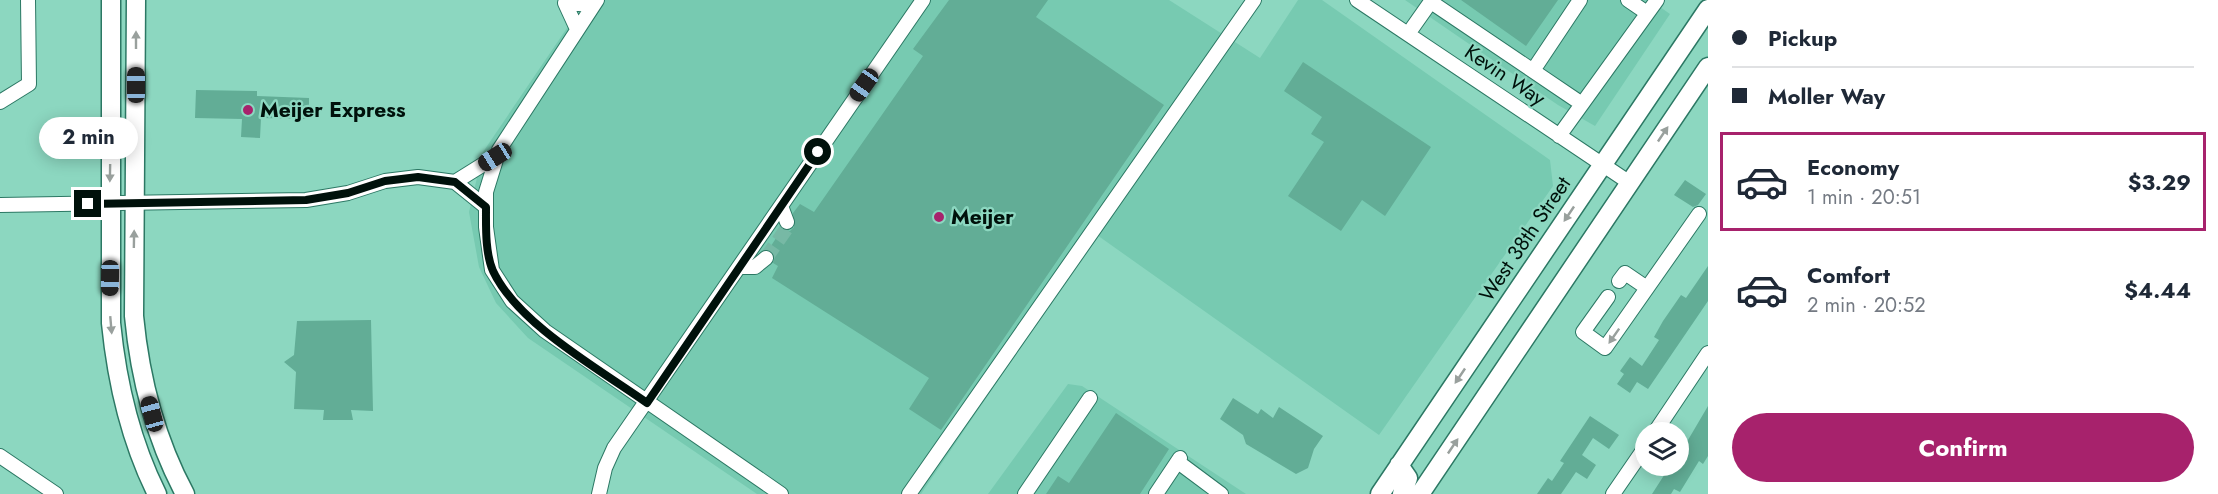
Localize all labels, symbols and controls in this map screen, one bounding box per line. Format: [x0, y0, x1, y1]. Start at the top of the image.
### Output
text: Pickup [1768, 22, 1837, 54]
one-way arrow [131, 30, 141, 49]
street label: Kevin Way [1459, 37, 1552, 113]
car [846, 65, 882, 105]
car [127, 67, 145, 103]
text: Moller Way [1768, 80, 1885, 112]
place label: Meijer Express [260, 95, 406, 125]
marker: Meijer Express [241, 103, 255, 117]
callout: 2 min [38, 117, 138, 159]
text: 2 min [62, 123, 115, 152]
one-way arrow [1657, 127, 1669, 143]
route start [804, 138, 831, 165]
car [475, 140, 515, 174]
text: Economy [1807, 151, 1899, 183]
icon: car [1735, 155, 1789, 209]
one-way arrow [105, 164, 114, 183]
text: $3.29 [2128, 166, 2191, 198]
street label: West 38th Street [1472, 170, 1578, 308]
text: 1 min · 20:51 [1807, 183, 1921, 212]
route end [74, 190, 101, 217]
place label: Meijer [951, 202, 1014, 232]
one-way arrow [1563, 205, 1575, 221]
marker: Meijer [932, 210, 946, 224]
one-way arrow [129, 229, 139, 248]
text: Comfort [1807, 259, 1890, 291]
car [101, 260, 119, 296]
icon: car [1735, 263, 1789, 317]
text: $4.44 [2124, 274, 2191, 306]
text: 2 min · 20:52 [1807, 291, 1926, 320]
one-way arrow [106, 315, 116, 334]
one-way arrow [1608, 328, 1620, 344]
one-way arrow [1454, 367, 1466, 383]
car [139, 394, 165, 434]
button: Confirm [1732, 413, 2194, 482]
map controls [1635, 422, 1689, 476]
button: layers [1635, 422, 1689, 476]
one-way arrow [1447, 438, 1459, 454]

